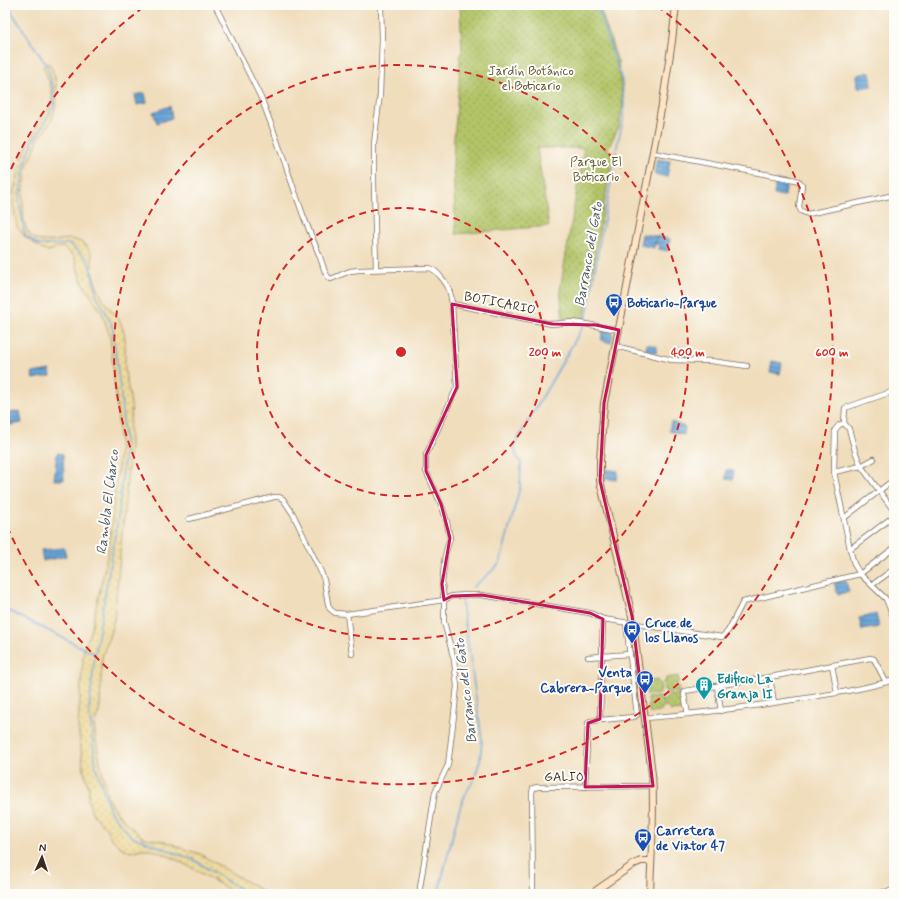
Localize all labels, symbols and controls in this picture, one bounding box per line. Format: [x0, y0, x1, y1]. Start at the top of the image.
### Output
park label: Jardín Botánico el Boticario [488, 63, 574, 95]
park label: Parque El Boticario [570, 154, 622, 186]
water label: Barranco del Gato [571, 200, 607, 308]
street label: BOTICARIO [463, 288, 537, 319]
bus stop icon: Boticario-Parque [604, 292, 624, 317]
place label: Boticario-Parque [627, 295, 717, 312]
centre of rings [394, 345, 408, 359]
text: 200 m [529, 345, 562, 361]
text: 400 m [671, 345, 705, 361]
text: 600 m [815, 345, 849, 361]
water label: Rambla El Charco [93, 447, 124, 556]
place label: Cruce de los Llanos [645, 615, 698, 647]
bus stop icon: Cruce de los Llanos [622, 619, 642, 644]
water label: Barranco del Gato [451, 637, 481, 744]
place label: Venta Cabrera-Parque [540, 665, 632, 697]
bus stop icon: Venta Cabrera-Parque [635, 669, 655, 694]
place label: Edificio La Granja II [717, 671, 774, 703]
building icon: Edificio La Granja II [694, 675, 714, 700]
street label: GALIO [544, 769, 584, 786]
place label: Carretera de Viator 47 [656, 823, 725, 855]
bus stop icon: Carretera de Viator 47 [633, 827, 653, 852]
north arrow [22, 837, 62, 877]
text: N [38, 841, 46, 855]

